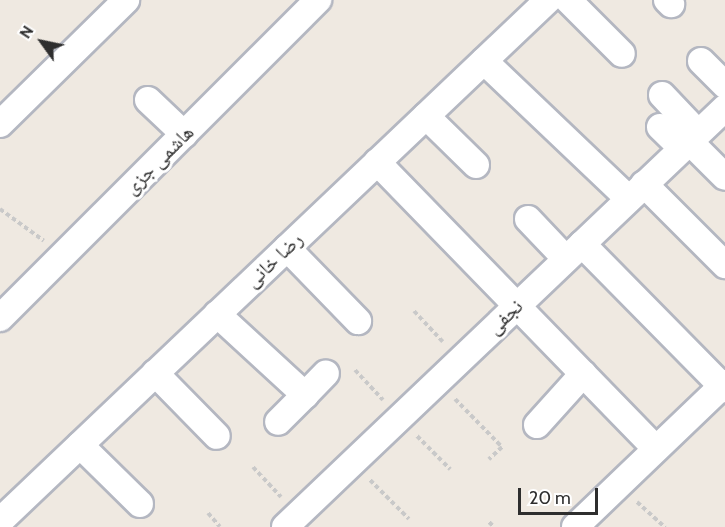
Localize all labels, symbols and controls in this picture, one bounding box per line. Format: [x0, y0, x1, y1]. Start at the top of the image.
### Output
north arrow [12, 12, 72, 72]
text: N [15, 22, 38, 42]
street label: هاشمی جزی [119, 120, 199, 200]
street label: رضا خانی [240, 227, 308, 293]
street label: نجفی [482, 294, 528, 340]
scale bar [521, 476, 600, 514]
text: 20 m [529, 487, 571, 509]

